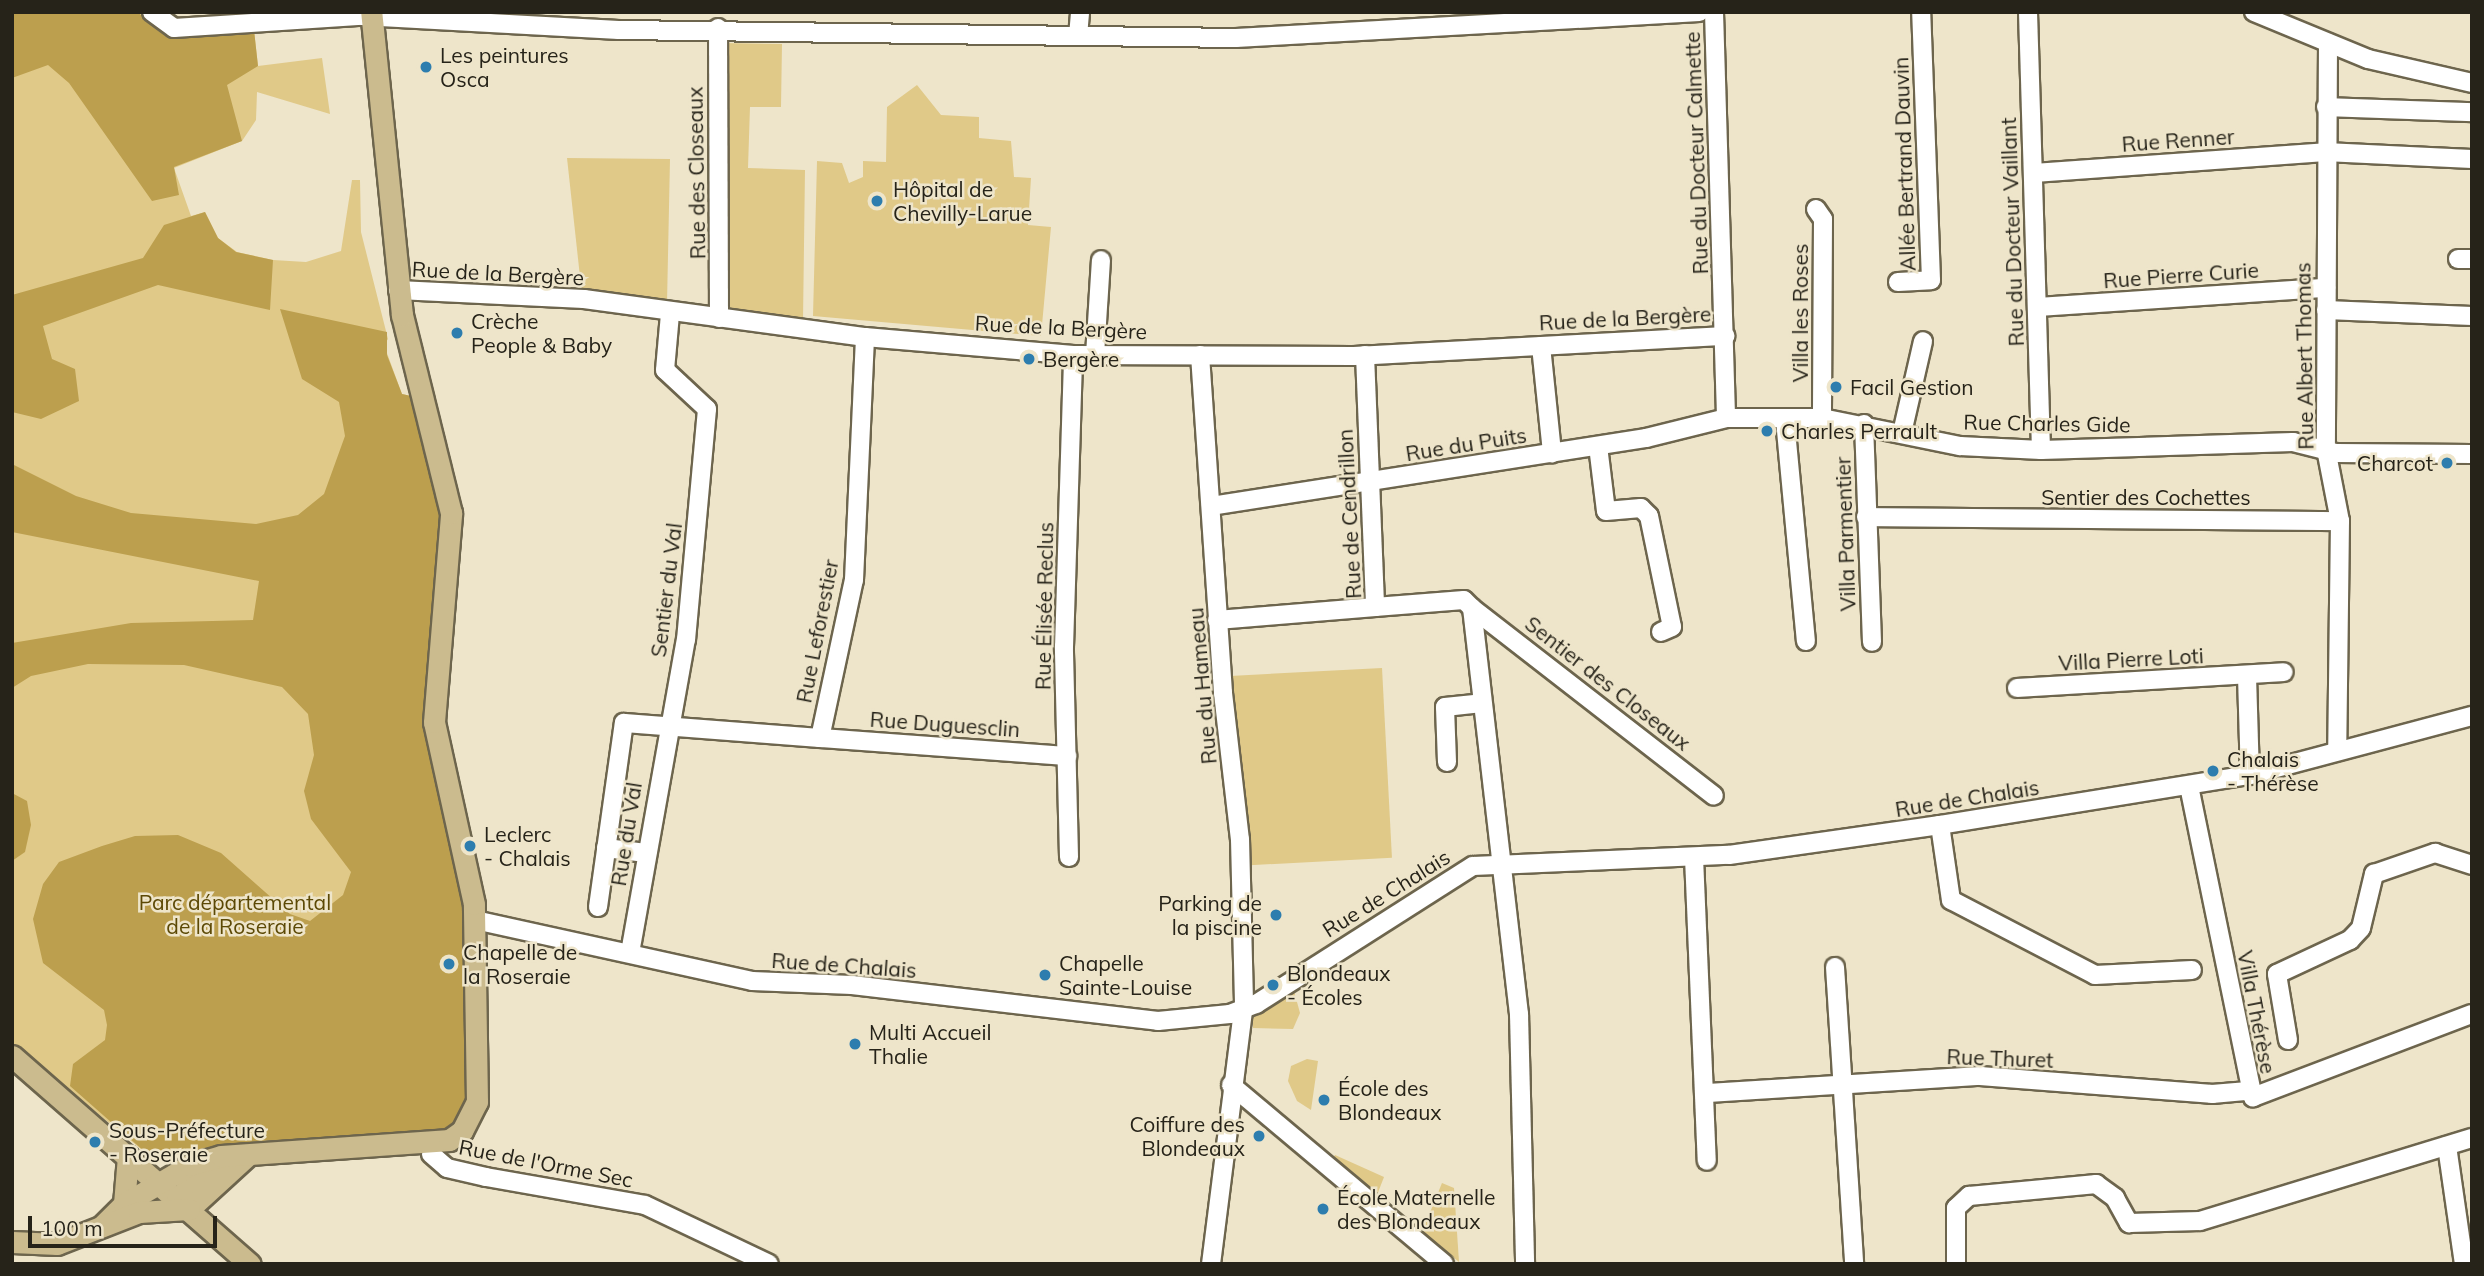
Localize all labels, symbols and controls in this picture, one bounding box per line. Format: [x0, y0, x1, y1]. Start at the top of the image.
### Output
street label: Rue du Docteur Calmette [1679, 31, 1713, 275]
place label: Les peintures Osca [440, 42, 569, 92]
street label: Allée Bertrand Dauvin [1888, 56, 1920, 272]
marker: Les peintures Osca [418, 59, 434, 75]
street label: Rue des Closeaux [682, 86, 710, 260]
street label: Rue du Docteur Vaillant [1995, 117, 2029, 347]
street label: Rue Renner [2121, 123, 2235, 157]
place label: Hôpital de Chevilly-Larue [893, 176, 1032, 226]
marker: Hôpital de Chevilly-Larue [867, 191, 887, 211]
street label: Villa les Roses [1787, 244, 1813, 382]
street label: Rue de la Bergère [411, 256, 585, 290]
street label: Rue Pierre Curie [2102, 257, 2260, 293]
street label: Rue Albert Thomas [2290, 262, 2318, 450]
street label: Rue de la Bergère [1538, 301, 1712, 335]
place label: Crèche People & Baby [471, 308, 612, 358]
street label: Rue de la Bergère [974, 310, 1148, 344]
marker: Crèche People & Baby [449, 325, 465, 341]
place label: Bergère [1043, 346, 1119, 372]
marker: Bergère [1021, 351, 1037, 367]
place label: Facil Gestion [1850, 374, 1974, 400]
marker: Facil Gestion [1828, 379, 1844, 395]
street label: Rue Charles Gide [1963, 409, 2131, 437]
place label: Charles Perrault [1781, 418, 1937, 444]
street label: Rue du Puits [1404, 422, 1528, 466]
marker: Charles Perrault [1759, 423, 1775, 439]
street label: Rue de Cendrillon [1332, 428, 1366, 600]
place label: Charcot [2357, 450, 2433, 476]
marker: Charcot [2439, 455, 2455, 471]
street label: Villa Parmentier [1830, 456, 1860, 612]
street label: Sentier des Cochettes [2041, 484, 2251, 510]
street label: Sentier du Val [645, 521, 687, 659]
street label: Rue Élisée Reclus [1030, 522, 1058, 690]
street label: Rue Leforestier [791, 557, 843, 705]
street label: Rue du Hameau [1183, 607, 1221, 765]
street label: Sentier des Closeaux [1520, 611, 1696, 755]
street label: Villa Pierre Loti [2058, 643, 2204, 675]
street label: Rue Duguesclin [869, 706, 1021, 742]
place label: Chalais - Thérèse [2227, 746, 2319, 796]
marker: Chalais - Thérèse [2205, 763, 2221, 779]
street label: Rue de Chalais [1893, 774, 2041, 822]
street label: Rue du Val [605, 780, 647, 888]
place label: Leclerc - Chalais [484, 821, 571, 871]
marker: Leclerc - Chalais [462, 838, 478, 854]
street label: Rue de Chalais [1318, 844, 1454, 942]
park label: Parc départemental de la Roseraie [139, 889, 331, 939]
place label: Parking de la piscine [1158, 890, 1262, 940]
marker: Parking de la piscine [1268, 907, 1284, 923]
place label: Chapelle de la Roseraie [463, 939, 577, 989]
street label: Rue de Chalais [771, 947, 917, 983]
street label: Villa Thérèse [2233, 948, 2281, 1076]
place label: Chapelle Sainte-Louise [1059, 950, 1192, 1000]
marker: Chapelle de la Roseraie [441, 956, 457, 972]
place label: Blondeaux - Écoles [1287, 960, 1391, 1010]
marker: Chapelle Sainte-Louise [1037, 967, 1053, 983]
marker: Blondeaux - Écoles [1265, 977, 1281, 993]
place label: Multi Accueil Thalie [869, 1019, 991, 1069]
marker: Multi Accueil Thalie [847, 1036, 863, 1052]
street label: Rue Thuret [1946, 1044, 2054, 1072]
place label: École des Blondeaux [1338, 1075, 1442, 1125]
marker: École des Blondeaux [1316, 1092, 1332, 1108]
place label: Coiffure des Blondeaux [1130, 1111, 1245, 1161]
place label: Sous-Préfecture - Roseraie [109, 1117, 265, 1167]
marker: Coiffure des Blondeaux [1251, 1128, 1267, 1144]
marker: Sous-Préfecture - Roseraie [87, 1134, 103, 1150]
street label: Rue de l'Orme Sec [457, 1134, 635, 1192]
place label: École Maternelle des Blondeaux [1337, 1184, 1495, 1234]
marker: École Maternelle des Blondeaux [1315, 1201, 1331, 1217]
scale bar [32, 1202, 220, 1246]
text: 100 m [41, 1215, 103, 1241]

